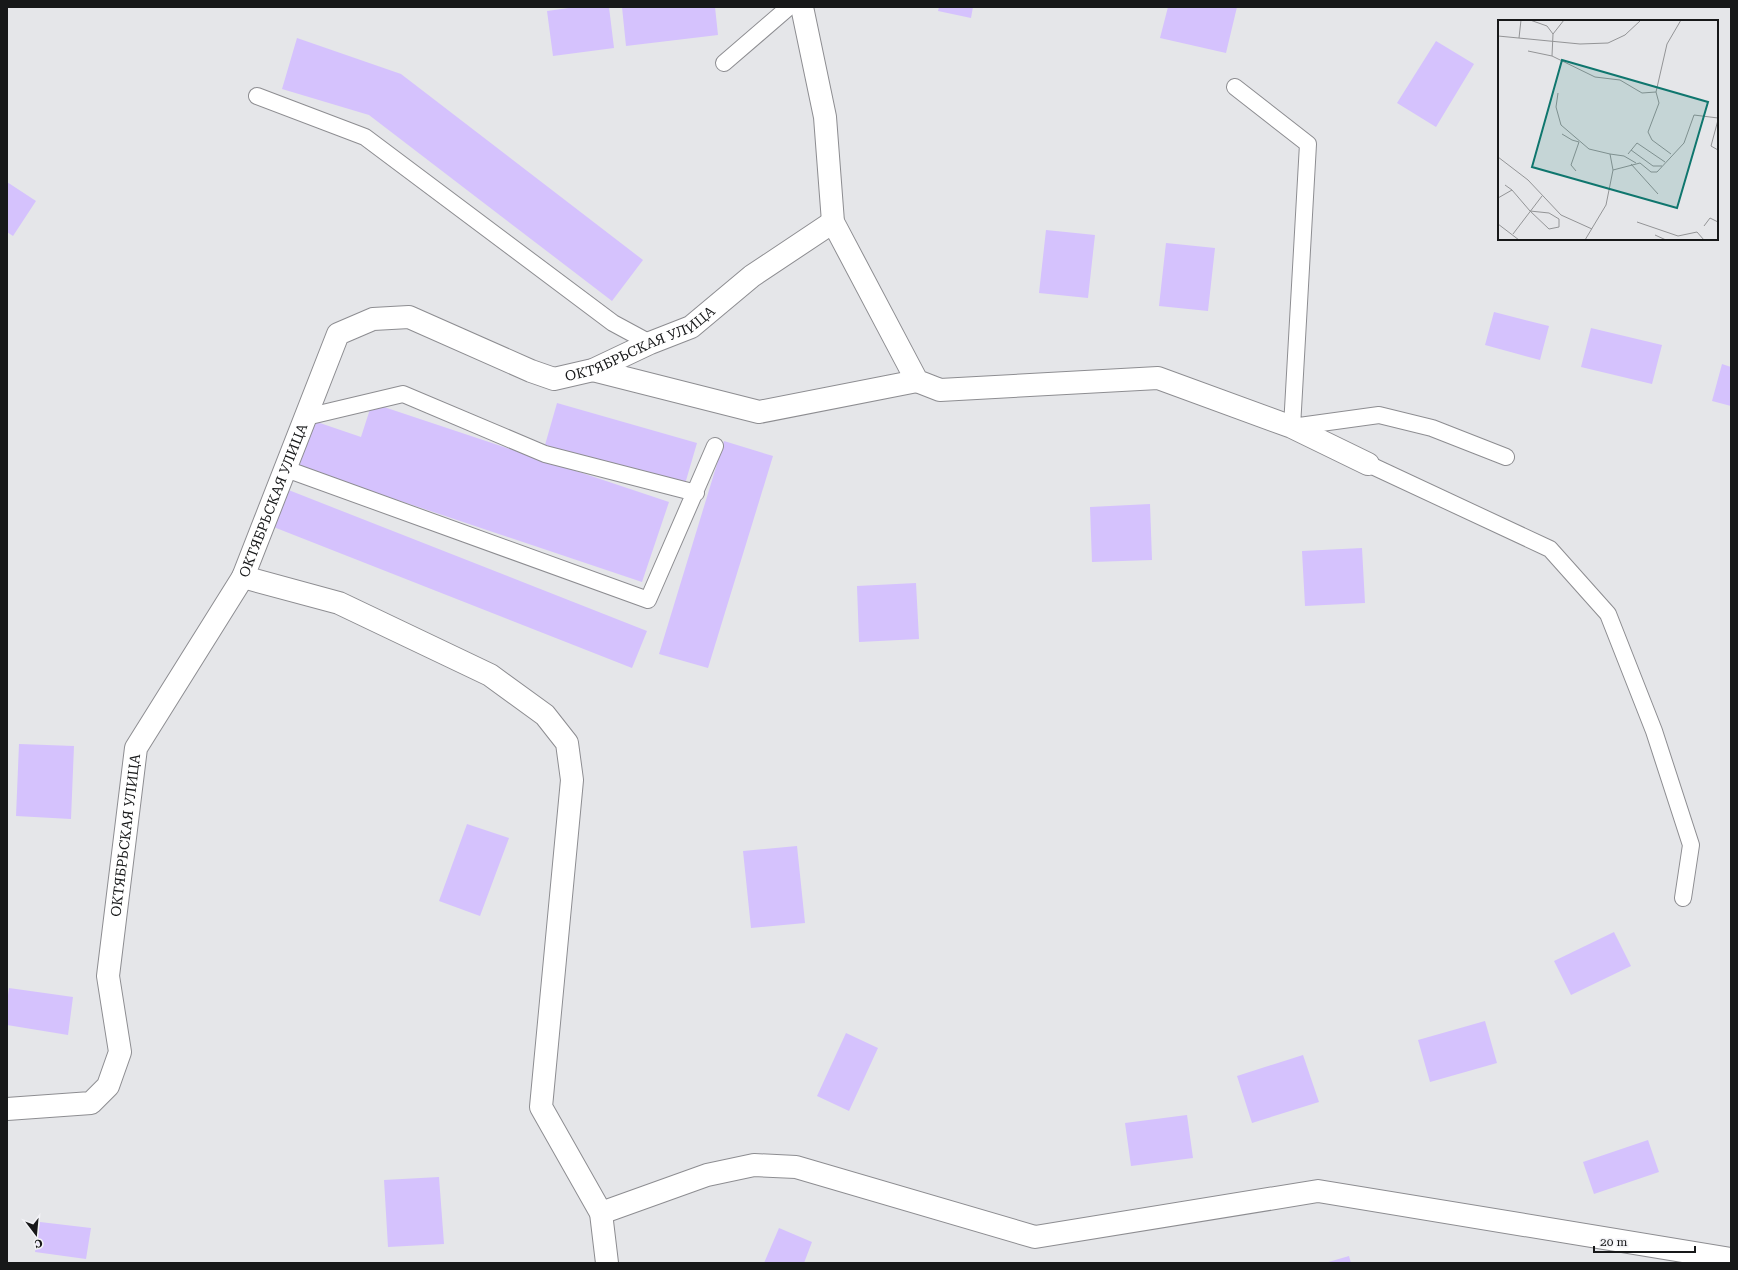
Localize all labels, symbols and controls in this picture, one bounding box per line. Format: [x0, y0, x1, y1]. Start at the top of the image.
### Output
inset map [1498, 20, 1718, 240]
street label: ОКТЯБРЬСКАЯ УЛИЦА [563, 303, 718, 384]
street label: ОКТЯБРЬСКАЯ УЛИЦА [236, 421, 310, 580]
street label: ОКТЯБРЬСКАЯ УЛИЦА [107, 753, 143, 918]
north arrow [16, 1214, 56, 1254]
scale bar [1594, 1228, 1695, 1254]
text: 20 m [1600, 1235, 1627, 1249]
text: С [33, 1236, 44, 1251]

